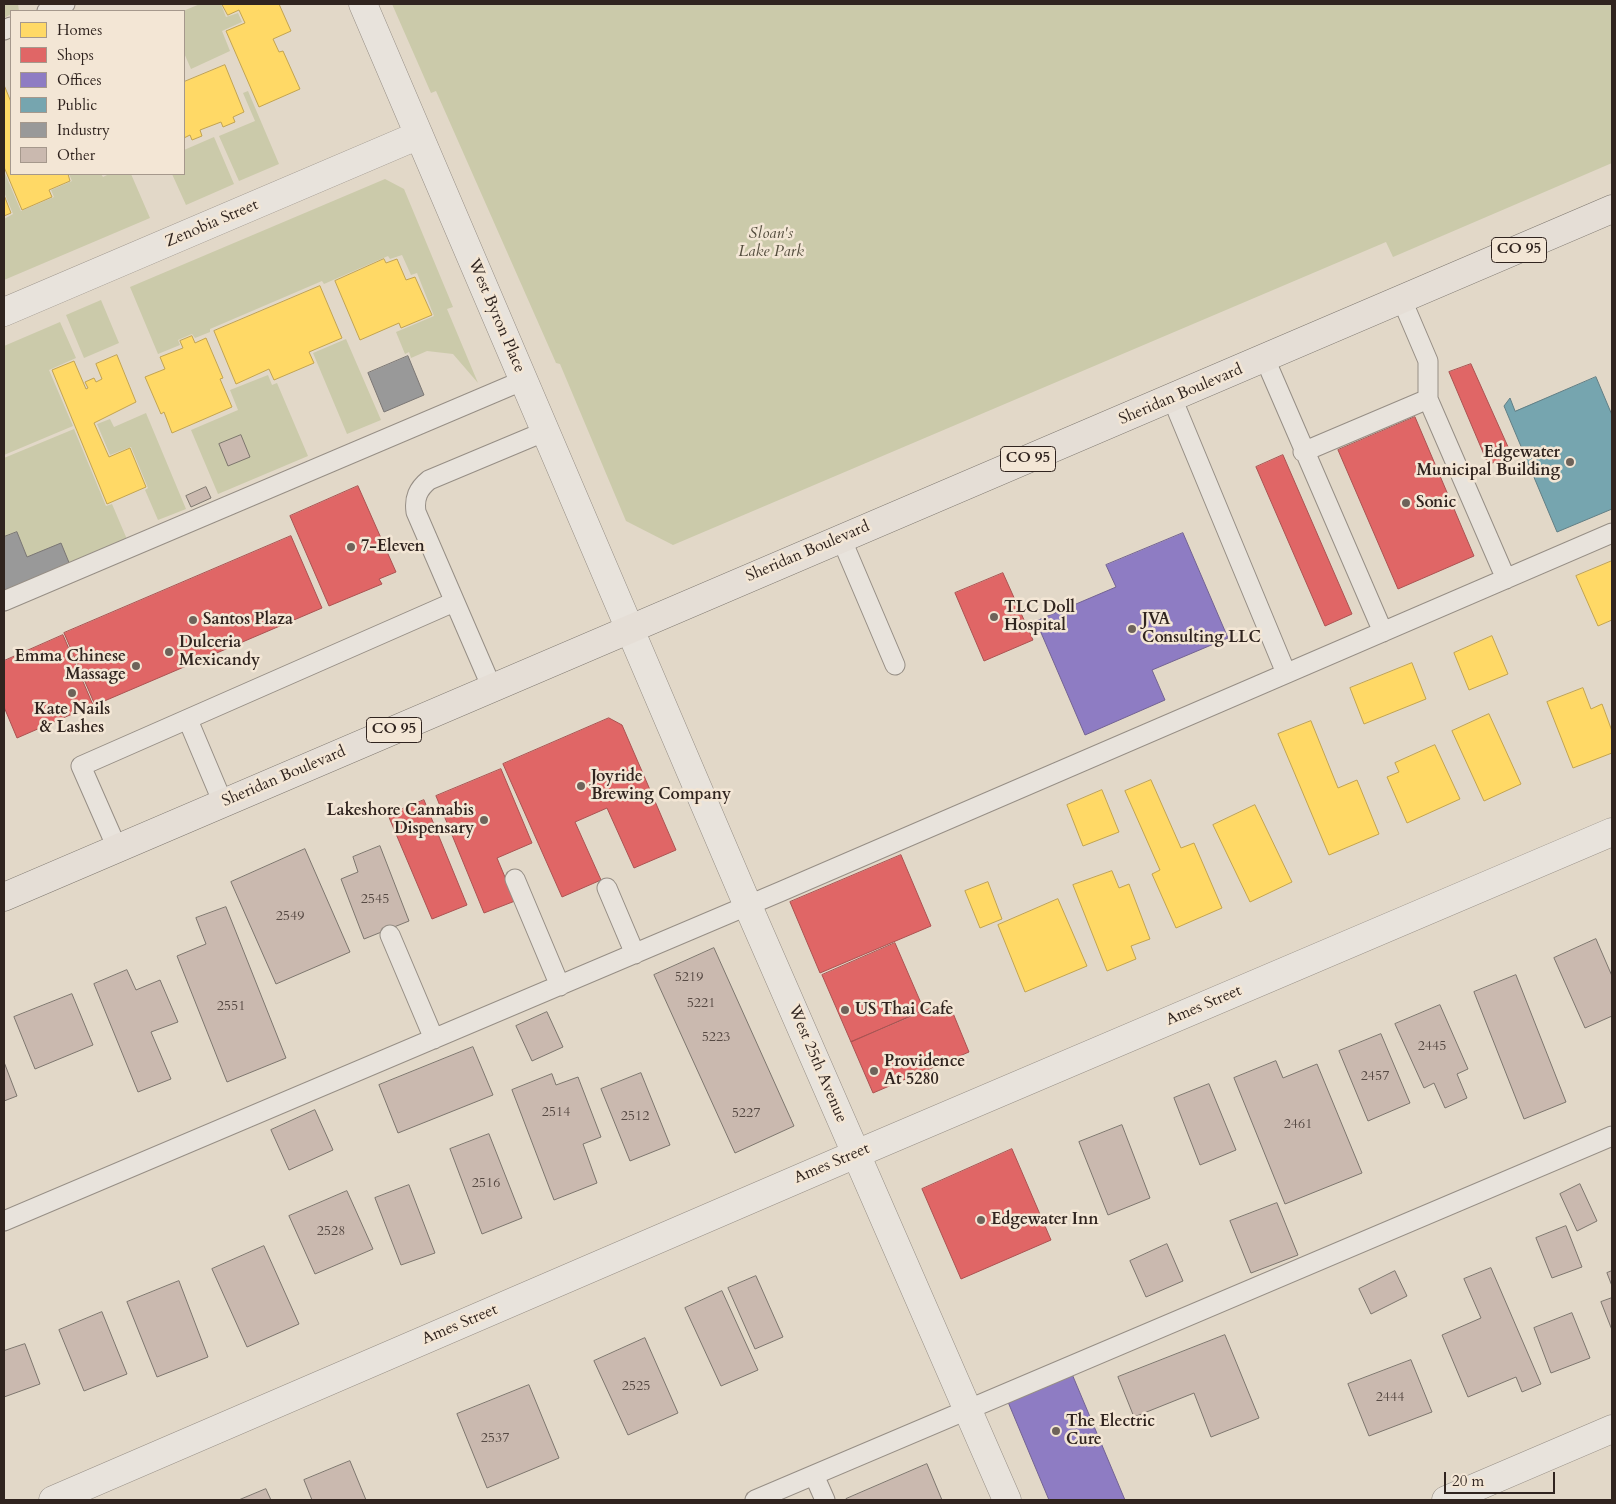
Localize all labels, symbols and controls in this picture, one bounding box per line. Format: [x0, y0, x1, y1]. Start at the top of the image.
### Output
legend [10, 10, 185, 175]
text: Homes [57, 20, 102, 40]
text: Shops [57, 45, 94, 65]
text: Offices [57, 70, 102, 90]
text: Public [57, 95, 97, 115]
text: Industry [57, 120, 110, 140]
text: Other [57, 145, 95, 165]
street label: Zenobia Street [163, 196, 261, 252]
park label: Sloan's Lake Park [738, 224, 804, 262]
road number: CO 95 [1492, 238, 1546, 262]
street label: West Byron Place [463, 256, 529, 376]
street label: Sheridan Boulevard [1116, 360, 1246, 430]
place label: Edgewater Municipal Building [1417, 443, 1560, 481]
road number: CO 95 [1000, 446, 1056, 472]
marker: Edgewater Municipal Building [1564, 456, 1576, 468]
place label: Sonic [1416, 493, 1456, 513]
marker: Sonic [1400, 497, 1412, 509]
street label: Sheridan Boulevard [743, 517, 873, 587]
place label: 7-Eleven [361, 537, 425, 557]
marker: 7-Eleven [345, 541, 357, 553]
place label: TLC Doll Hospital [1004, 598, 1075, 636]
place label: Santos Plaza [203, 610, 293, 630]
place label: JVA Consulting LLC [1142, 610, 1261, 648]
marker: TLC Doll Hospital [988, 611, 1000, 623]
marker: Santos Plaza [187, 614, 199, 626]
marker: JVA Consulting LLC [1126, 623, 1138, 635]
place label: Dulceria Mexicandy [179, 633, 260, 671]
marker: Dulceria Mexicandy [163, 646, 175, 658]
place label: Emma Chinese Massage [15, 647, 126, 685]
marker: Emma Chinese Massage [130, 660, 142, 672]
marker: Kate Nails & Lashes [66, 687, 78, 699]
place label: Kate Nails & Lashes [34, 700, 110, 738]
road number: CO 95 [366, 718, 422, 742]
street label: Sheridan Boulevard [219, 742, 349, 812]
place label: Joyride Brewing Company [591, 767, 731, 805]
marker: Joyride Brewing Company [575, 780, 587, 792]
place label: Lakeshore Cannabis Dispensary [326, 801, 474, 839]
marker: Lakeshore Cannabis Dispensary [478, 814, 490, 826]
house number: 2545 [361, 892, 389, 908]
house number: 2549 [276, 909, 304, 925]
house number: 5219 [675, 970, 703, 986]
street label: Ames Street [1163, 981, 1245, 1031]
house number: 5221 [687, 996, 715, 1012]
house number: 2551 [217, 999, 245, 1015]
place label: US Thai Cafe [855, 1000, 953, 1020]
street label: West 25th Avenue [784, 1002, 850, 1126]
marker: US Thai Cafe [839, 1004, 851, 1016]
house number: 5223 [702, 1030, 730, 1046]
house number: 2445 [1418, 1039, 1446, 1055]
place label: Providence At 5280 [884, 1052, 965, 1090]
marker: Providence At 5280 [868, 1065, 880, 1077]
house number: 2457 [1361, 1069, 1389, 1085]
house number: 2514 [542, 1105, 570, 1121]
house number: 5227 [732, 1106, 760, 1122]
house number: 2512 [621, 1109, 649, 1125]
house number: 2461 [1284, 1117, 1312, 1133]
street label: Ames Street [791, 1139, 873, 1189]
house number: 2516 [472, 1176, 500, 1192]
place label: Edgewater Inn [991, 1210, 1099, 1230]
marker: Edgewater Inn [975, 1214, 987, 1226]
house number: 2528 [317, 1224, 345, 1240]
street label: Ames Street [419, 1300, 501, 1350]
house number: 2525 [622, 1379, 650, 1395]
house number: 2444 [1376, 1390, 1404, 1406]
place label: The Electric Cure [1066, 1412, 1155, 1450]
marker: The Electric Cure [1050, 1425, 1062, 1437]
house number: 2537 [481, 1431, 509, 1447]
scale bar [1446, 1462, 1557, 1494]
text: 20 m [1452, 1471, 1484, 1491]

